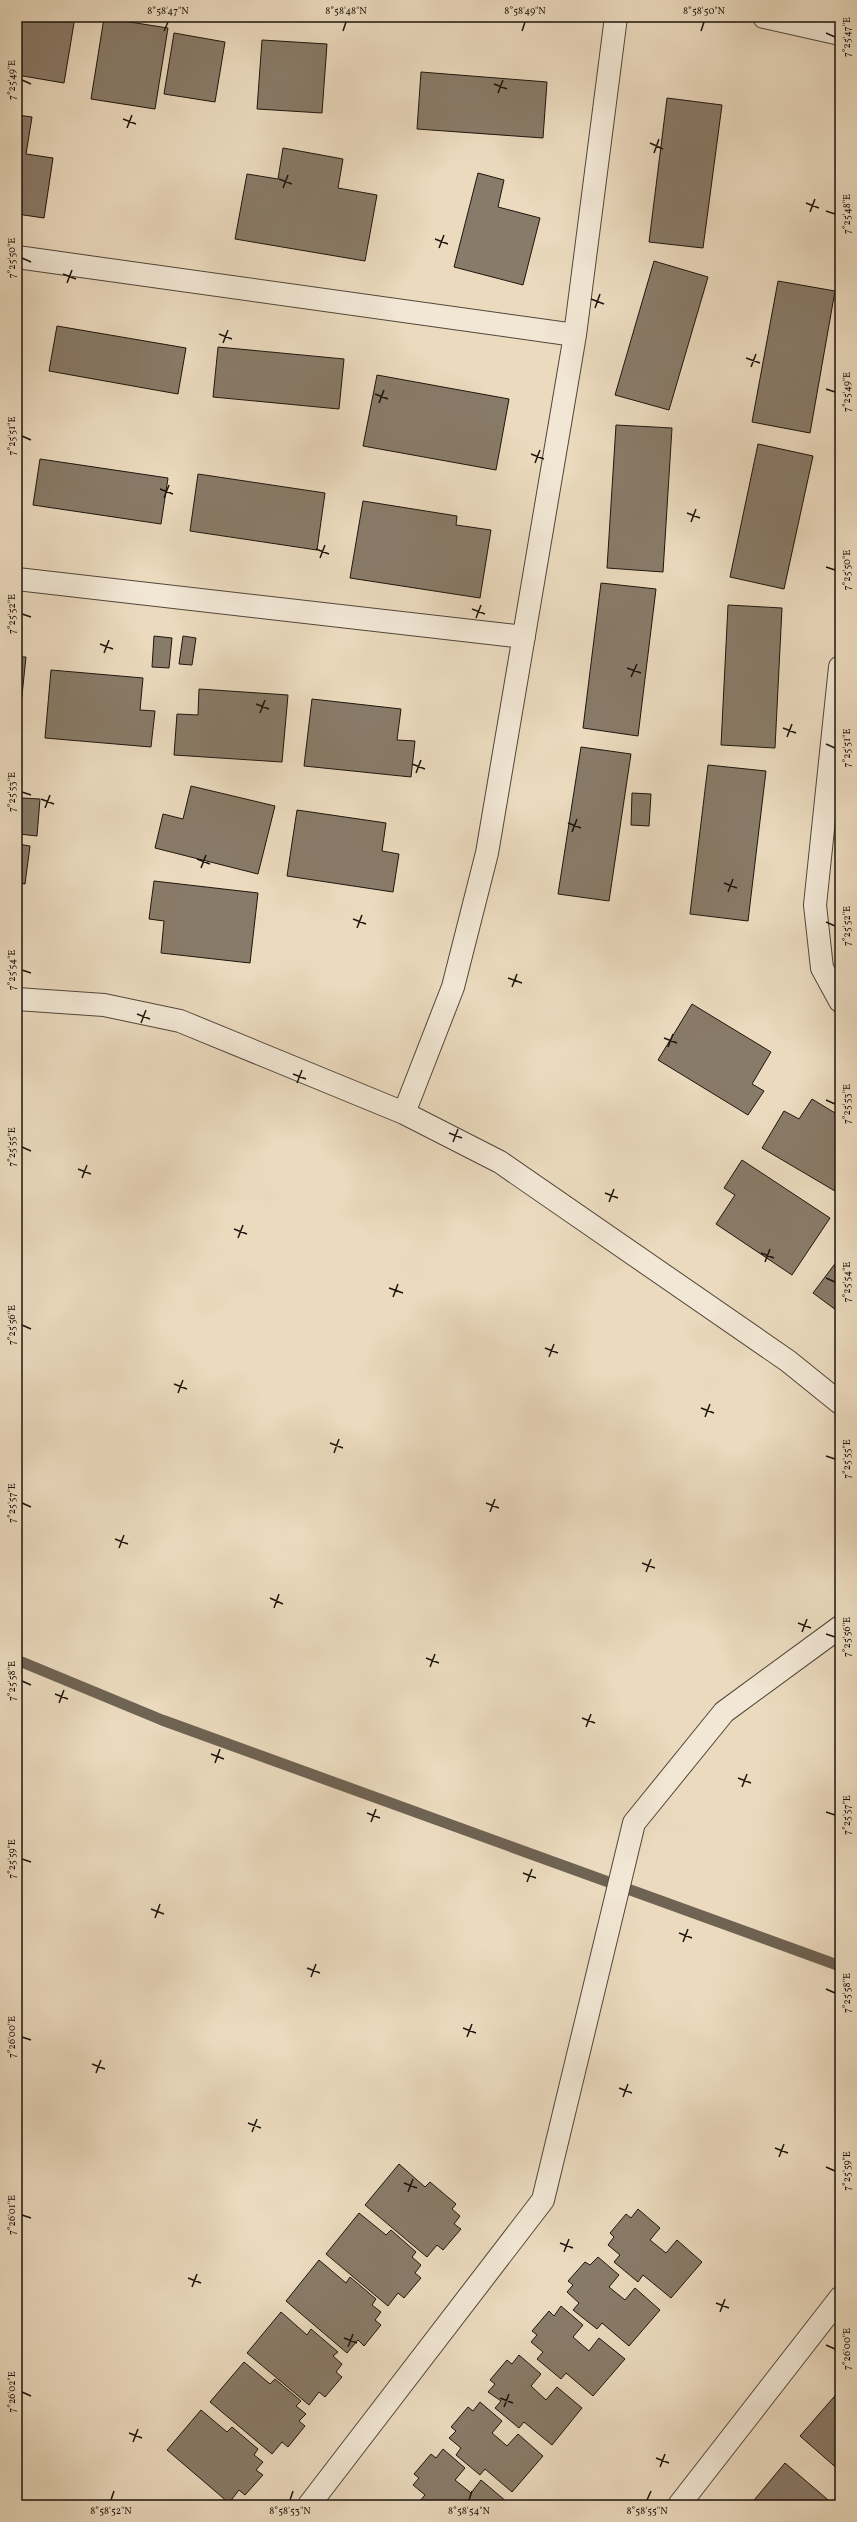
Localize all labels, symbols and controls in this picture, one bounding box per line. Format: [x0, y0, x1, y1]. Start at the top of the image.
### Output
text: 8°58'47"N [147, 4, 189, 18]
text: 8°58'48"N [325, 4, 367, 18]
text: 8°58'49"N [504, 4, 546, 18]
text: 8°58'50"N [683, 4, 726, 18]
text: 7°25'47"E [840, 17, 854, 57]
text: 7°25'49"E [5, 60, 19, 100]
text: 7°25'48"E [840, 194, 854, 234]
text: 7°25'50"E [5, 238, 19, 278]
text: 7°25'49"E [840, 372, 854, 412]
text: 7°25'51"E [5, 417, 19, 455]
text: 7°25'50"E [840, 550, 854, 590]
text: 7°25'52"E [5, 594, 19, 634]
text: 7°25'51"E [840, 729, 854, 767]
text: 7°25'53"E [5, 772, 19, 812]
text: 7°25'52"E [840, 906, 854, 946]
text: 7°25'54"E [5, 950, 19, 990]
text: 7°25'53"E [840, 1084, 854, 1124]
text: 7°25'55"E [5, 1127, 19, 1167]
text: 7°25'54"E [840, 1262, 854, 1302]
text: 7°25'56"E [5, 1305, 19, 1345]
text: 7°25'55"E [840, 1439, 854, 1479]
text: 7°25'57"E [5, 1483, 19, 1523]
text: 7°25'56"E [840, 1617, 854, 1657]
text: 7°25'58"E [5, 1661, 19, 1701]
text: 7°25'57"E [840, 1795, 854, 1835]
text: 7°25'59"E [5, 1839, 19, 1879]
text: 7°25'58"E [840, 1973, 854, 2013]
text: 7°26'00"E [5, 2016, 19, 2058]
text: 7°25'59"E [840, 2151, 854, 2191]
text: 7°26'01"E [5, 2195, 19, 2235]
text: 7°26'00"E [840, 2328, 854, 2370]
text: 7°26'02"E [5, 2371, 19, 2413]
text: 8°58'52"N [90, 2504, 132, 2518]
text: 8°58'53"N [269, 2504, 311, 2518]
text: 8°58'54"N [448, 2504, 491, 2518]
text: 8°58'55"N [626, 2504, 668, 2518]

